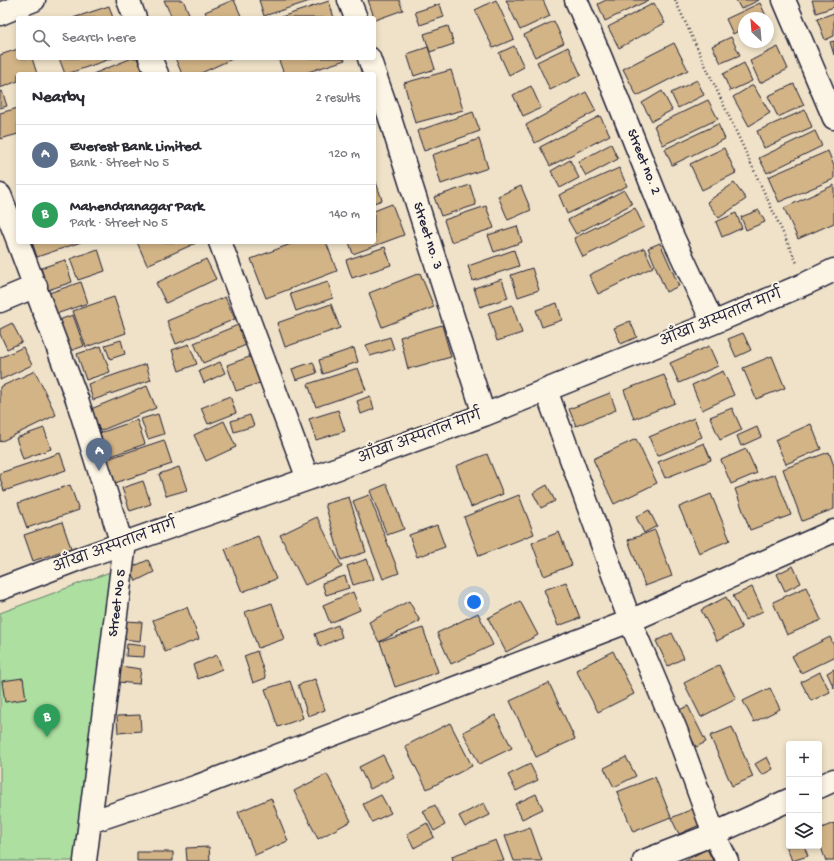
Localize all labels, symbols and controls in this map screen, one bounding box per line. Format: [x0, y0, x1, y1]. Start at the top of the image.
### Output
north arrow [738, 12, 774, 48]
search box [16, 16, 376, 60]
icon: search [30, 27, 52, 49]
text: Search here [62, 29, 136, 47]
text: Nearby [32, 88, 85, 108]
text: 2 results [315, 91, 360, 106]
street label: Street no. 2 [622, 127, 664, 197]
text: Everest Bank Limited [70, 138, 201, 156]
text: A [41, 147, 49, 162]
text: 120 m [329, 147, 360, 162]
text: Bank · Street No 5 [70, 156, 169, 171]
text: Mahendranagar Park [70, 198, 204, 216]
street label: Street no. 3 [408, 200, 446, 272]
text: B [42, 207, 48, 222]
text: 140 m [329, 207, 360, 222]
text: Park · Street No 5 [70, 216, 168, 231]
street label: आँखा अस्पताल मार्ग [655, 281, 786, 351]
street label: आँखा अस्पताल मार्ग [354, 402, 486, 468]
pin: A [86, 438, 112, 471]
street label: आँखा अस्पताल मार्ग [49, 511, 181, 577]
street label: Street No 5 [105, 568, 131, 638]
your location [464, 592, 484, 612]
pin: B [34, 704, 60, 737]
map controls [786, 741, 822, 849]
button: + [786, 741, 822, 777]
button: − [786, 777, 822, 813]
button: layers [786, 813, 822, 849]

